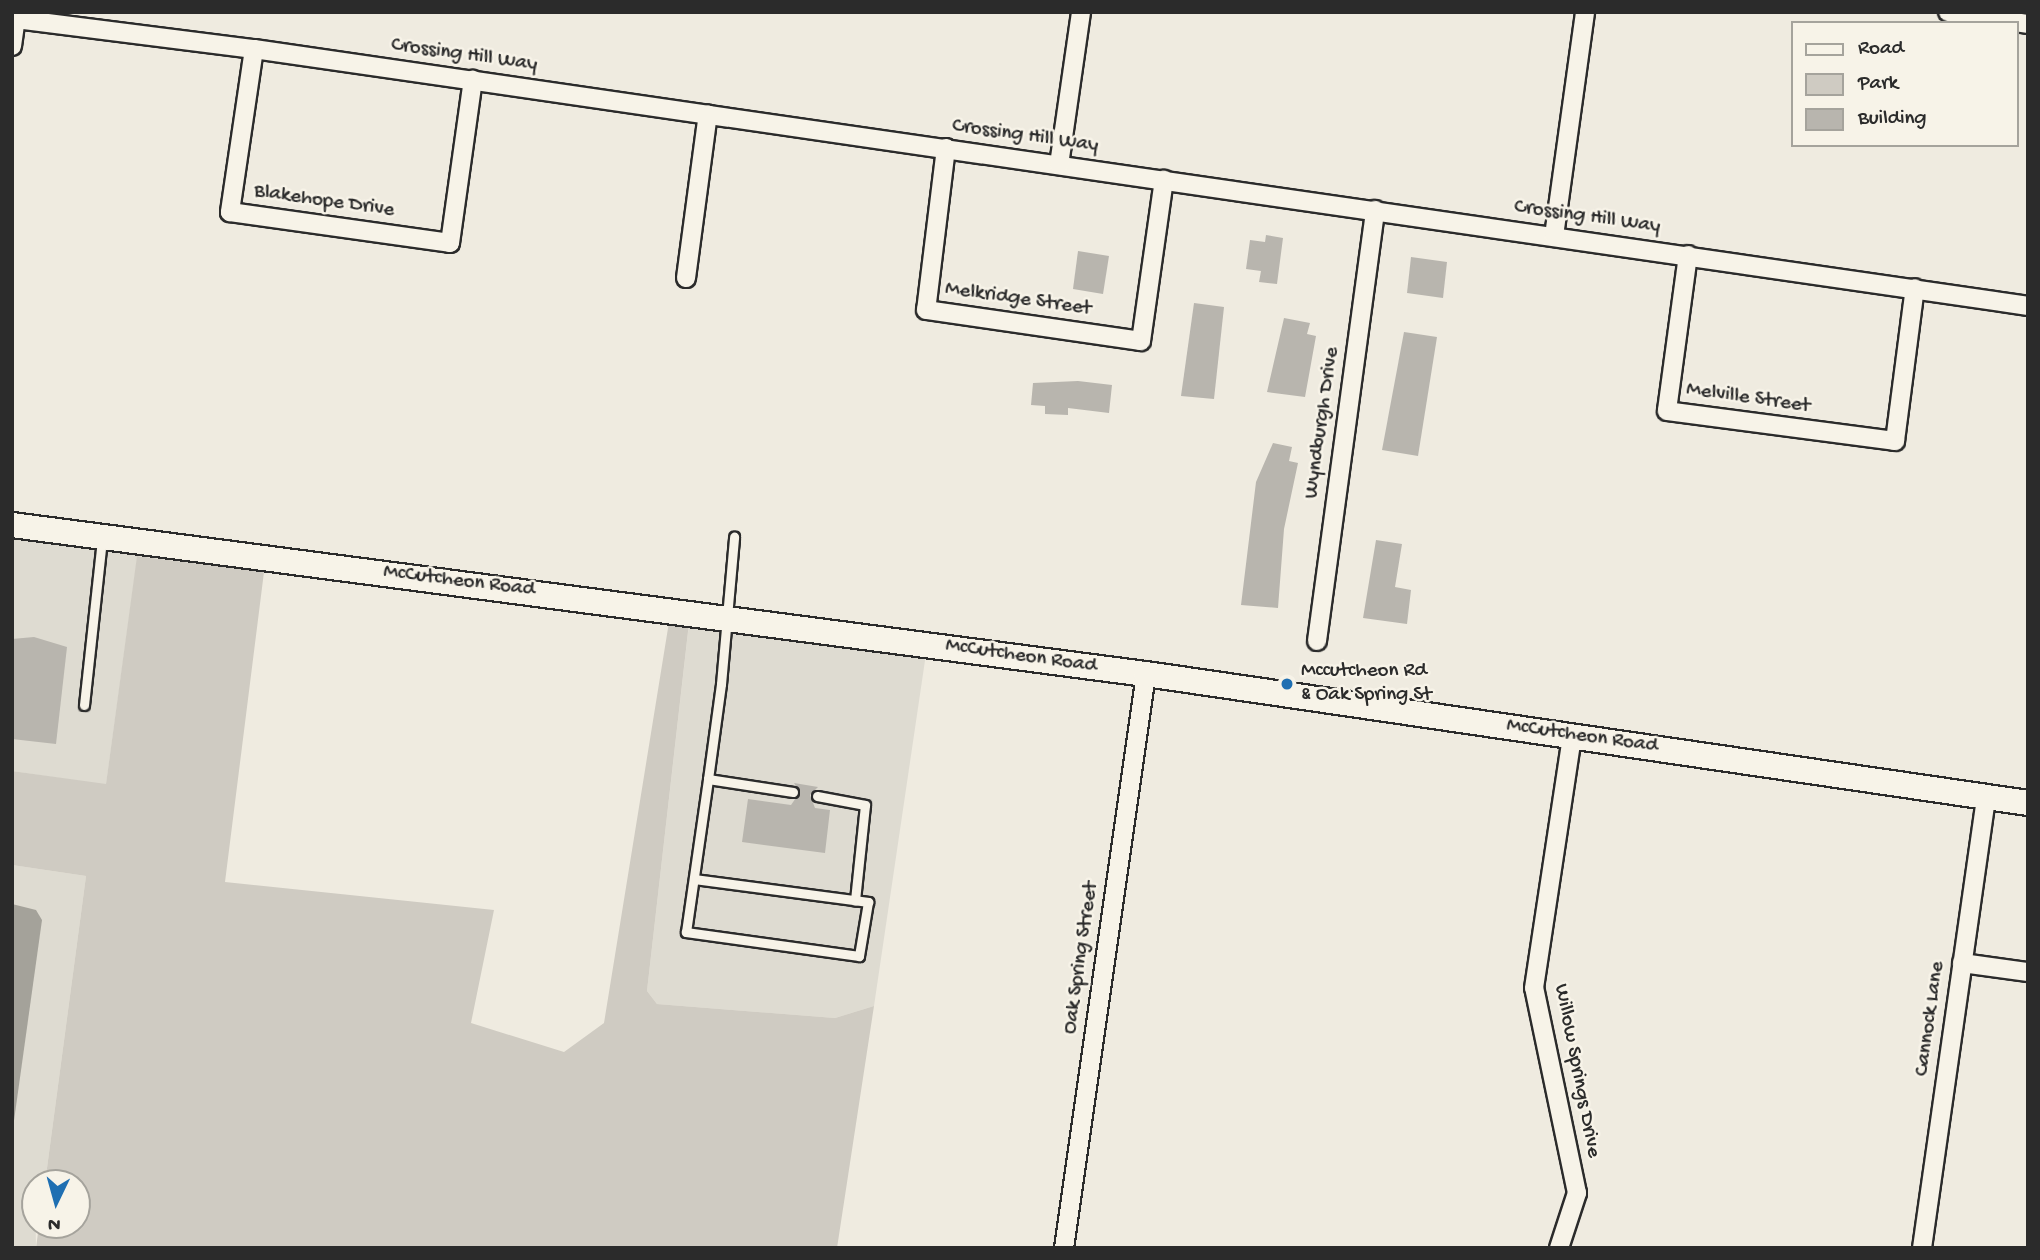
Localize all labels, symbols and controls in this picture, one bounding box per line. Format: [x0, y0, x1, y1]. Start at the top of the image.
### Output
legend [1792, 21, 2019, 147]
street label: Crossing Hill Way [389, 33, 539, 79]
text: Road [1858, 37, 1904, 62]
text: Park [1858, 72, 1898, 97]
text: Building [1858, 107, 1927, 132]
street label: Crossing Hill Way [950, 114, 1100, 160]
street label: Blakehope Drive [252, 180, 396, 224]
street label: Crossing Hill Way [1512, 195, 1662, 241]
street label: Melkridge Street [943, 277, 1093, 323]
street label: Wyndburgh Drive [1300, 346, 1346, 500]
street label: Melville Street [1684, 378, 1812, 420]
street label: McCutcheon Road [382, 560, 536, 604]
street label: McCutcheon Road [944, 634, 1098, 680]
place label: Mccutcheon Rd & Oak Spring St [1301, 659, 1432, 709]
marker: Mccutcheon Rd & Oak Spring St [1279, 676, 1295, 692]
street label: McCutcheon Road [1505, 714, 1659, 760]
street label: Oak Spring Street [1059, 880, 1105, 1036]
street label: Cannock Lane [1910, 960, 1952, 1078]
street label: Willow Springs Drive [1547, 982, 1605, 1160]
north arrow [21, 1169, 91, 1239]
text: N [47, 1211, 61, 1235]

